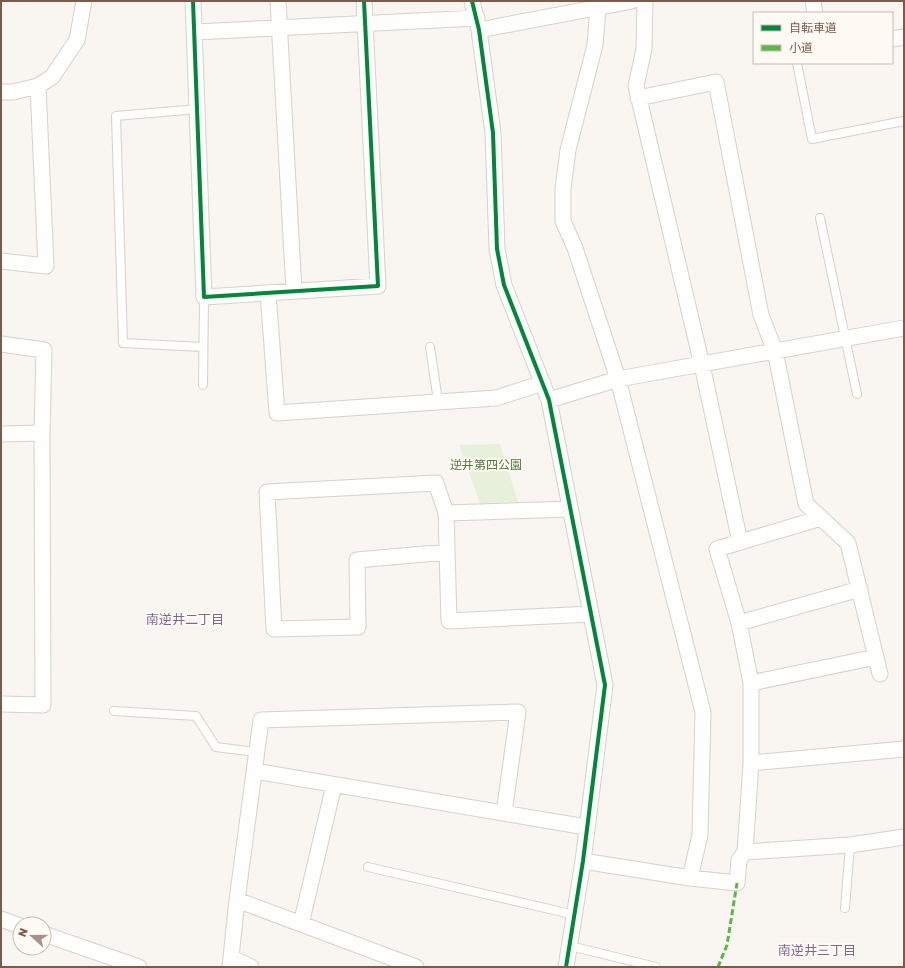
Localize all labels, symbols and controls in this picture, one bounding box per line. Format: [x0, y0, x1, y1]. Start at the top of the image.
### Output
legend [753, 12, 893, 64]
text: 自転車道 [789, 20, 837, 35]
text: 小道 [789, 40, 813, 55]
park label: 逆井第四公園 [450, 457, 522, 472]
district label: 南逆井二丁目 [146, 611, 224, 627]
north arrow [12, 916, 52, 956]
text: N [15, 926, 30, 938]
district label: 南逆井三丁目 [778, 942, 856, 958]

